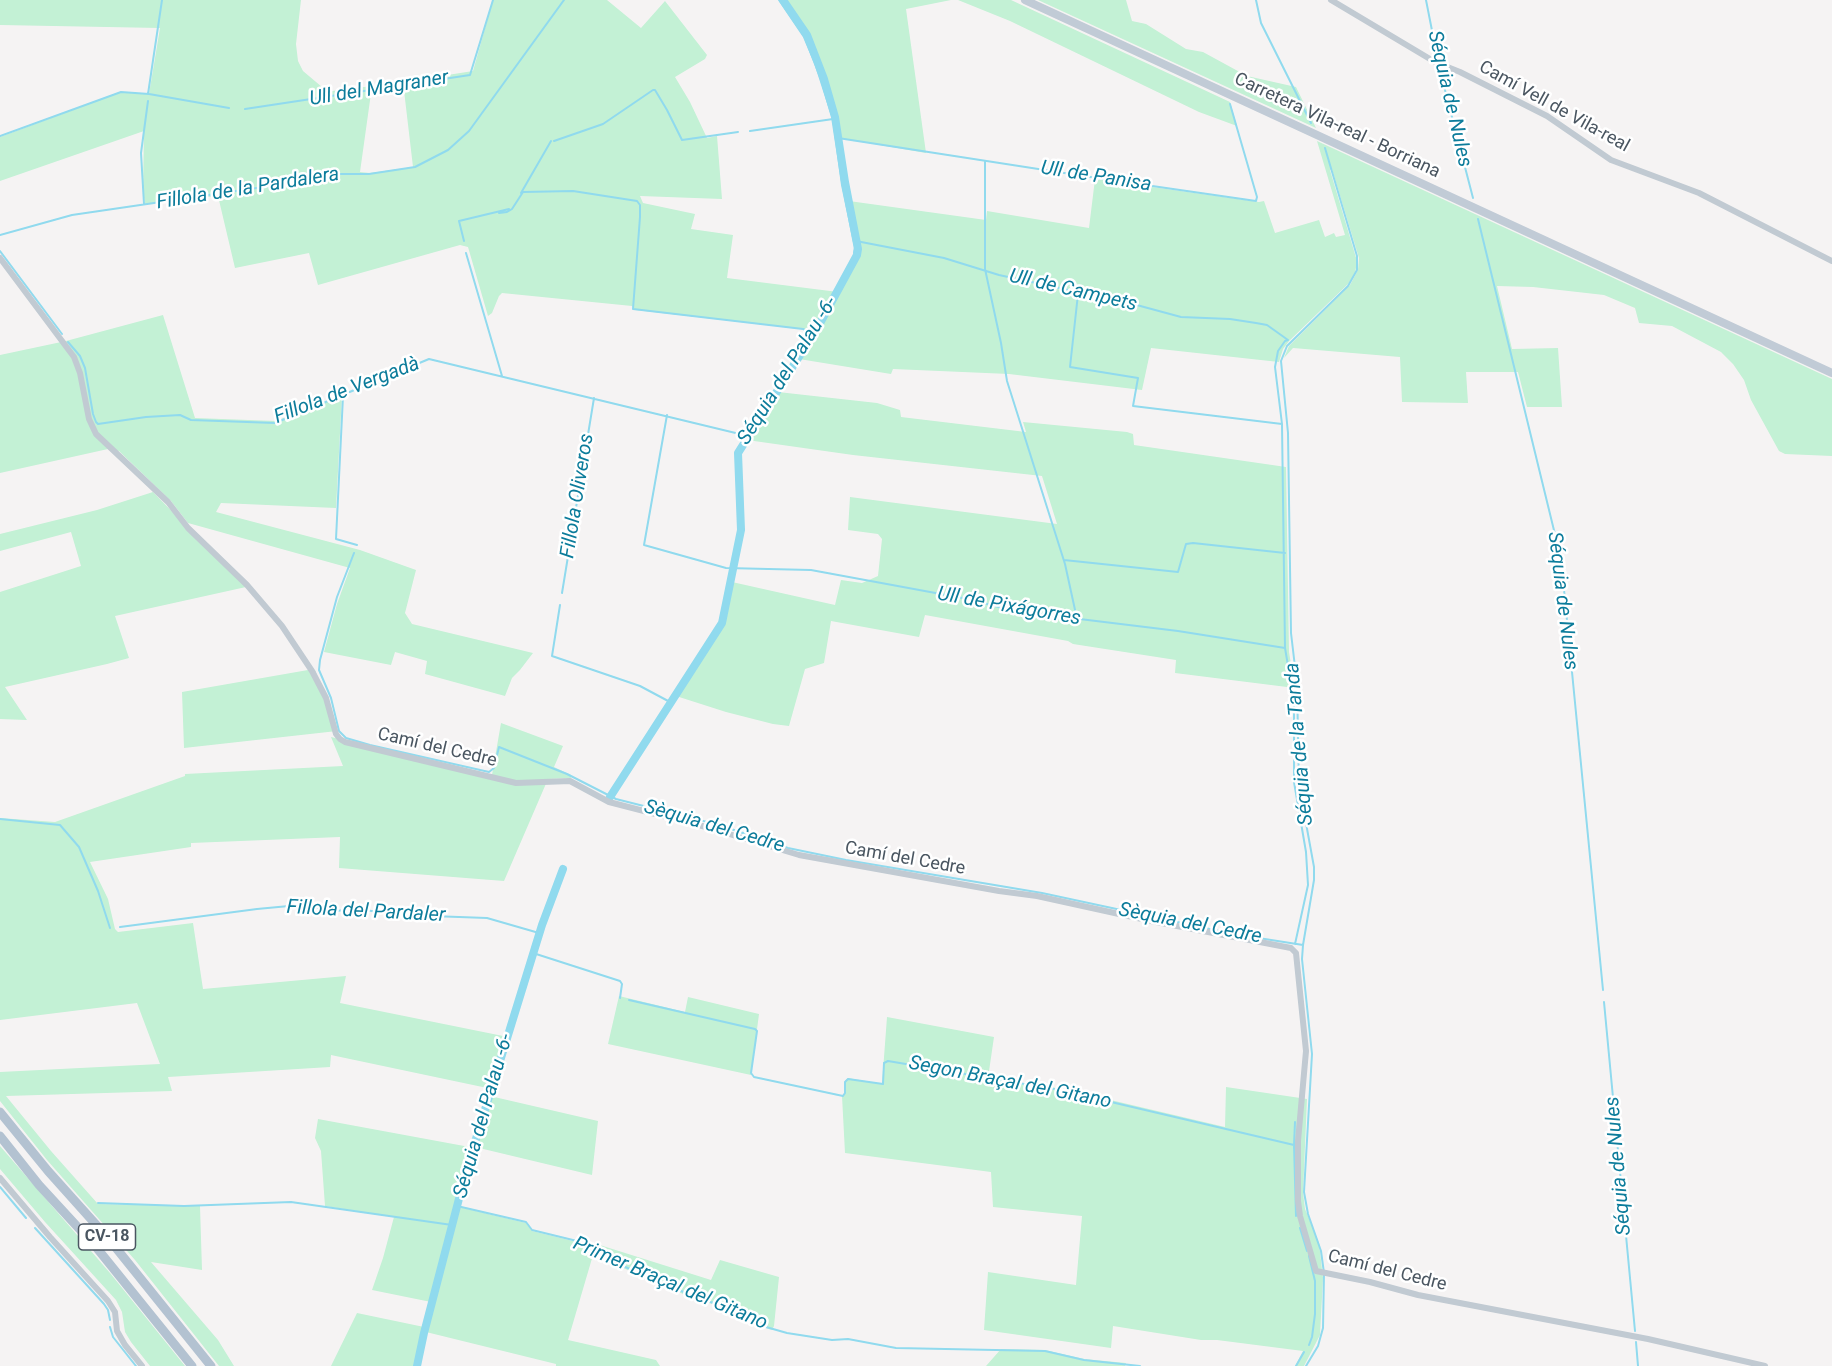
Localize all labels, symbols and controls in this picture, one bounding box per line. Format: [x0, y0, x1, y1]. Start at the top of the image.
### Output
water label: Séquia de Nules [1422, 28, 1476, 170]
street label: Camí Vell de Vila-real [1475, 57, 1633, 157]
water label: Ull del Magraner [308, 66, 450, 112]
street label: Carretera Vila-real - Borriana [1231, 69, 1443, 183]
water label: Ull de Panisa [1039, 156, 1153, 198]
water label: Fillola de la Pardalera [155, 163, 341, 215]
water label: Ull de Campets [1007, 265, 1139, 317]
water label: Séquia del Palau -6- [733, 293, 843, 449]
water label: Fillola de Vergadà [271, 352, 423, 430]
water label: Fillola Oliveros [556, 432, 600, 560]
water label: Séquia de Nules [1542, 530, 1582, 672]
water label: Ull de Pixágorres [935, 583, 1083, 631]
water label: Séquia de la Tanda [1281, 662, 1319, 826]
street label: Camí del Cedre [375, 724, 499, 772]
water label: Sèquia del Cedre [641, 795, 787, 859]
street label: Camí del Cedre [843, 838, 967, 880]
water label: Fillola del Pardaler [286, 896, 446, 928]
water label: Sèquia del Cedre [1117, 898, 1263, 950]
water label: Séquia del Palau -6- [449, 1031, 519, 1201]
water label: Segon Braçal del Gitano [907, 1052, 1113, 1114]
water label: Séquia de Nules [1601, 1096, 1637, 1236]
road number: CV-18 [78, 1224, 136, 1250]
water label: Primer Braçal del Gitano [569, 1232, 771, 1336]
street label: Camí del Cedre [1325, 1246, 1449, 1296]

